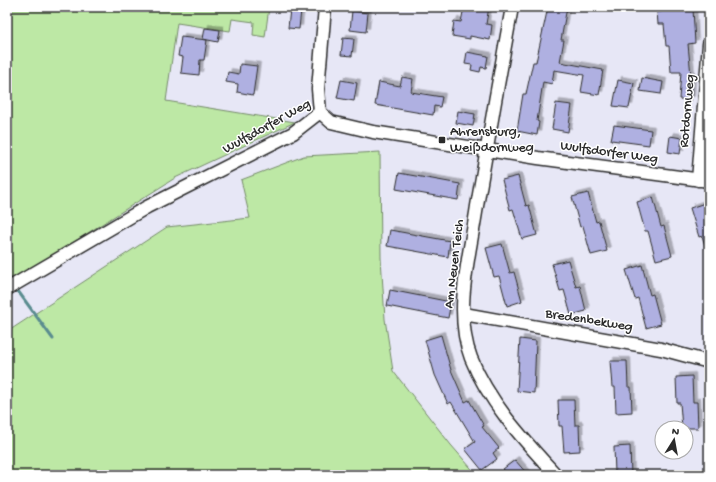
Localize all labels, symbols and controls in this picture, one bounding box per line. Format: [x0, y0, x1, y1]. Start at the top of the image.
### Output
street label: Rotdornweg [676, 74, 700, 148]
street label: Wulfsdorfer Weg [220, 96, 314, 158]
place label: Ahrensburg, Weißdornweg [450, 124, 534, 157]
marker: Ahrensburg, Weißdornweg [437, 135, 447, 145]
street label: Wulfsdorfer Weg [559, 138, 659, 168]
street label: Am Neuen Teich [441, 218, 469, 309]
street label: Bredenbekweg [543, 306, 634, 336]
north arrow [654, 420, 694, 460]
text: N [671, 426, 680, 439]

